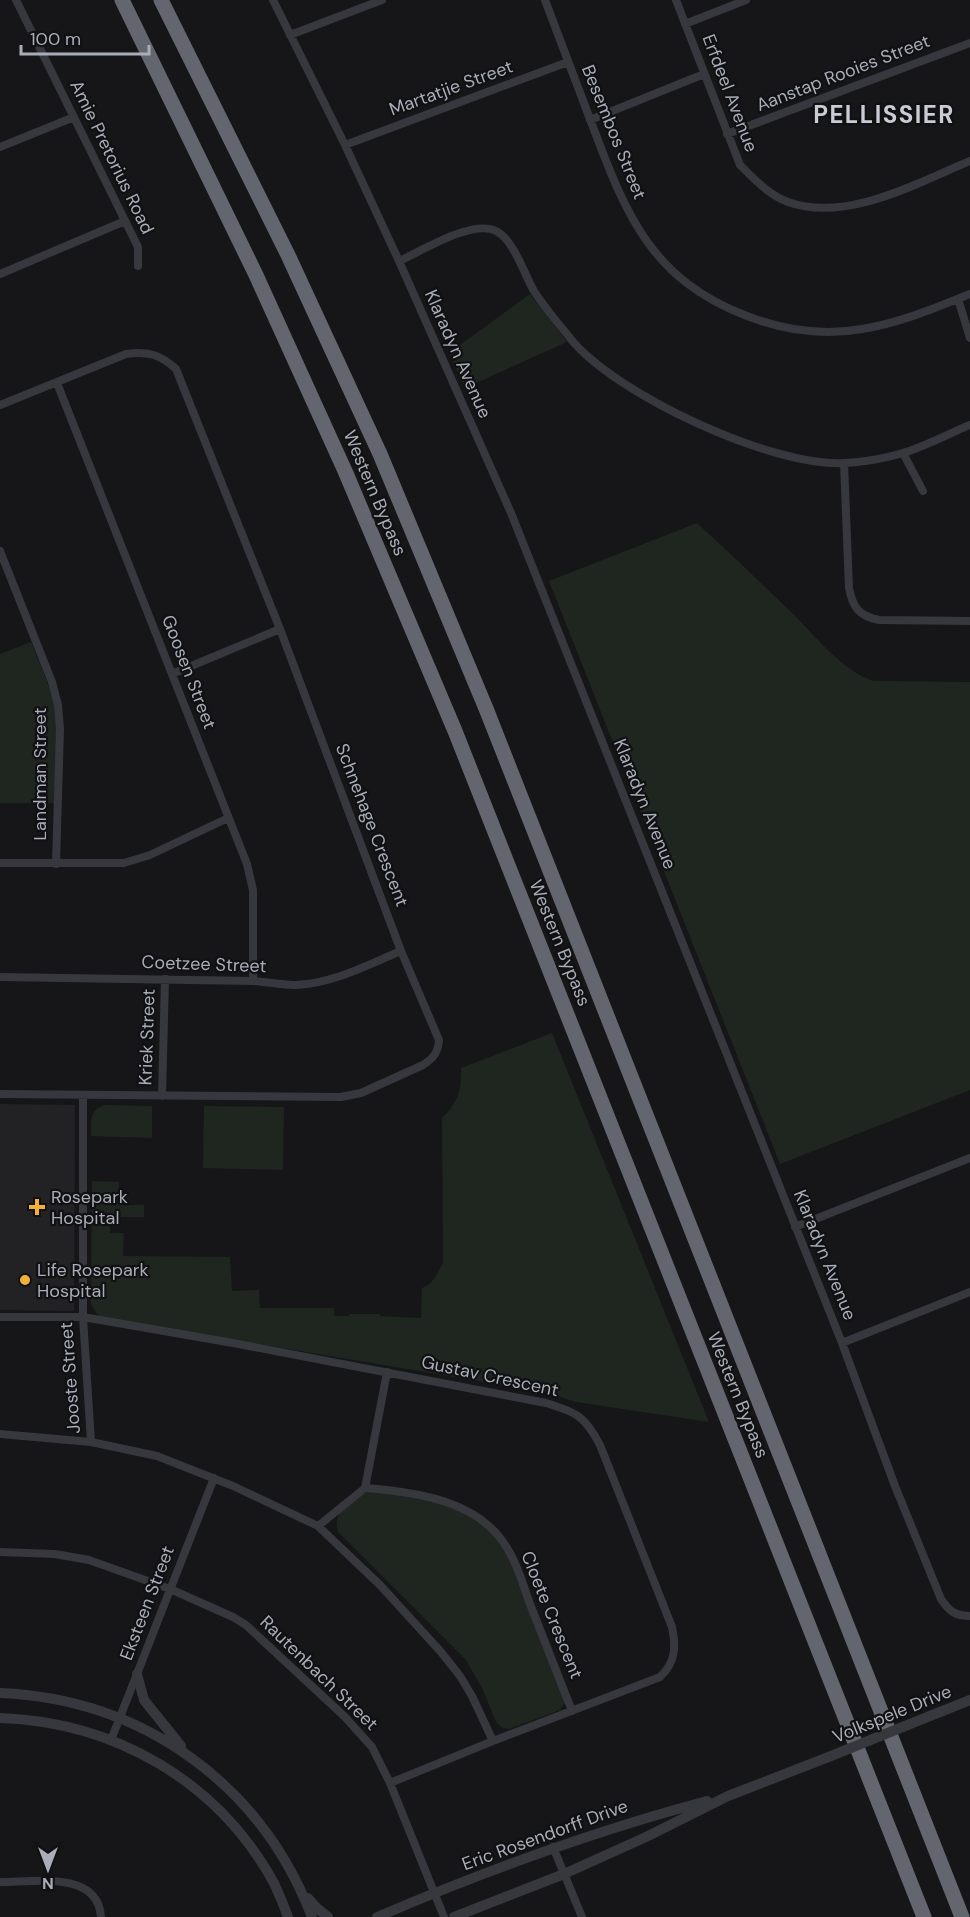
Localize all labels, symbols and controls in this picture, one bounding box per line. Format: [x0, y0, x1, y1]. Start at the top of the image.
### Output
scale bar [21, 18, 148, 56]
text: 100 m [30, 27, 81, 51]
street label: Aanstap Rooies Street [753, 29, 933, 117]
street label: Erfdeel Avenue [697, 31, 763, 155]
street label: Martatjie Street [386, 54, 516, 122]
street label: Besembos Street [576, 61, 652, 203]
street label: Amie Pretorius Road [64, 76, 160, 238]
district label: PELLISSIER [813, 99, 955, 130]
street label: Klaradyn Avenue [419, 286, 497, 422]
street label: Western Bypass [338, 427, 412, 559]
street label: Goosen Street [156, 612, 222, 732]
street label: Landman Street [28, 708, 52, 840]
street label: Klaradyn Avenue [608, 735, 682, 873]
street label: Schnehage Crescent [330, 740, 414, 910]
street label: Western Bypass [524, 876, 596, 1010]
street label: Coetzee Street [141, 950, 267, 978]
street label: Kriek Street [133, 988, 161, 1086]
place label: Rosepark Hospital [51, 1185, 128, 1230]
street label: Klaradyn Avenue [788, 1186, 862, 1324]
marker: Rosepark Hospital [28, 1198, 46, 1216]
place label: Life Rosepark Hospital [37, 1258, 148, 1303]
marker: Life Rosepark Hospital [18, 1273, 32, 1287]
street label: Jooste Street [54, 1321, 86, 1435]
street label: Western Bypass [702, 1328, 774, 1462]
street label: Gustav Crescent [419, 1350, 561, 1402]
street label: Eksteen Street [114, 1542, 180, 1664]
street label: Cloete Crescent [515, 1548, 589, 1682]
street label: Rautenbach Street [255, 1610, 383, 1736]
street label: Volkspele Drive [829, 1679, 955, 1749]
street label: Eric Rosendorff Drive [459, 1794, 631, 1876]
north arrow [18, 1839, 78, 1899]
text: N [42, 1873, 54, 1894]

